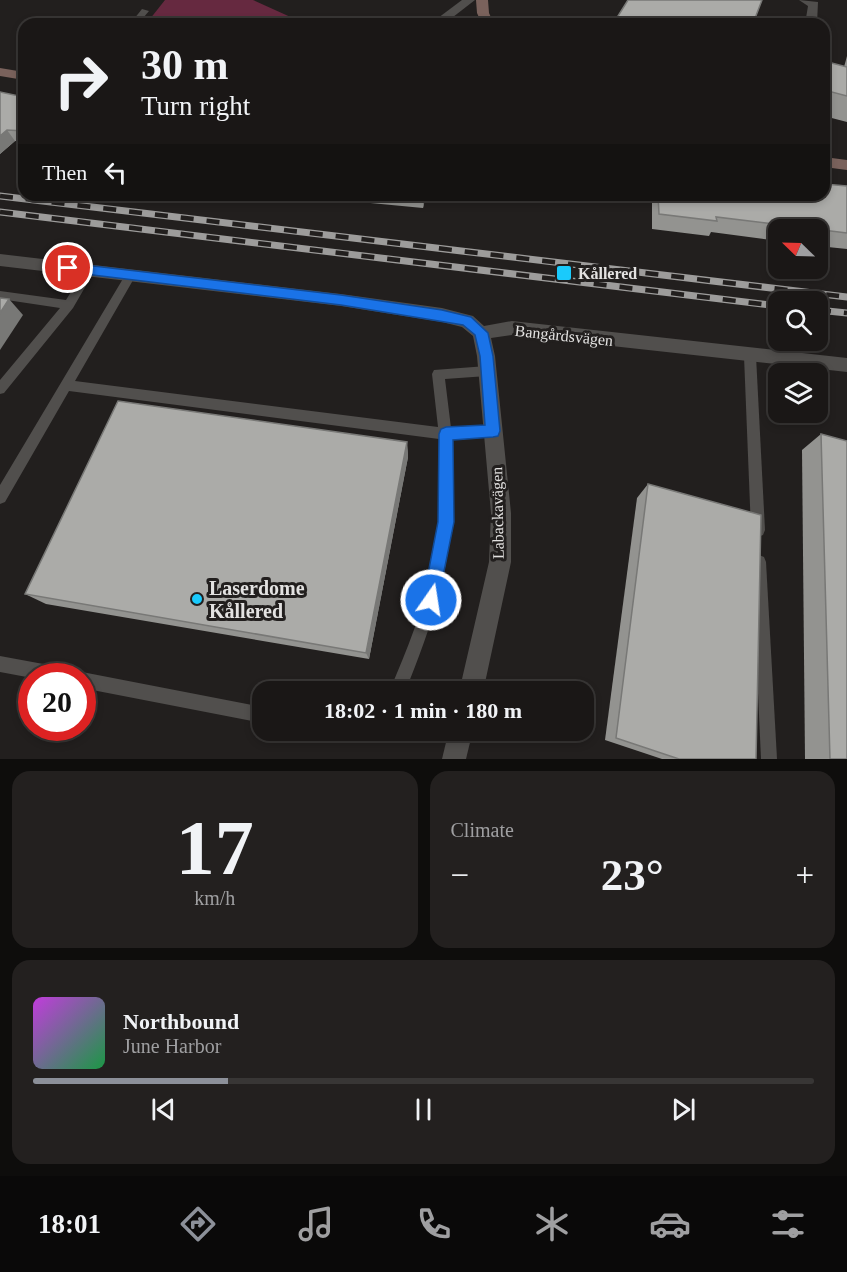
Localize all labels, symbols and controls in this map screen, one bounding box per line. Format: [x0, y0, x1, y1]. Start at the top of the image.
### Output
icon: right [42, 42, 120, 120]
text: 30 m [141, 42, 229, 88]
text: Turn right [141, 91, 250, 121]
icon: left [99, 156, 132, 189]
text: Then [42, 160, 87, 185]
north arrow [768, 219, 828, 279]
map controls [768, 219, 828, 423]
pin [42, 242, 93, 293]
icon: arrive [51, 251, 84, 284]
marker: Kållered [555, 264, 573, 282]
place label: Kållered [578, 265, 637, 282]
button: search [768, 291, 828, 351]
street label: Bangårdsvägen [514, 322, 614, 350]
button: layers [768, 363, 828, 423]
street label: Labackavägen [488, 467, 508, 559]
position arrow [399, 568, 463, 632]
place label: Laserdome Kållered [209, 577, 305, 622]
marker: Laserdome Kållered [190, 592, 204, 606]
speed limit sign: 20 [18, 663, 96, 741]
text: 18:02 · 1 min · 180 m [324, 698, 522, 723]
text: 17 [176, 804, 254, 891]
text: Climate [451, 819, 514, 841]
text: 23° [601, 850, 664, 900]
text: − [451, 857, 469, 893]
text: + [795, 857, 814, 893]
text: km/h [194, 887, 235, 909]
text: Northbound [123, 1009, 239, 1034]
text: June Harbor [123, 1035, 221, 1057]
icon: previous [147, 1093, 180, 1126]
icon: pause [407, 1093, 440, 1126]
icon: next [667, 1093, 700, 1126]
icon: directions [177, 1203, 219, 1245]
icon: music [295, 1203, 337, 1245]
icon: phone [413, 1203, 455, 1245]
icon: climate [531, 1203, 573, 1245]
icon: car [649, 1203, 691, 1245]
icon: filters [767, 1203, 809, 1245]
text: 18:01 [38, 1209, 101, 1239]

